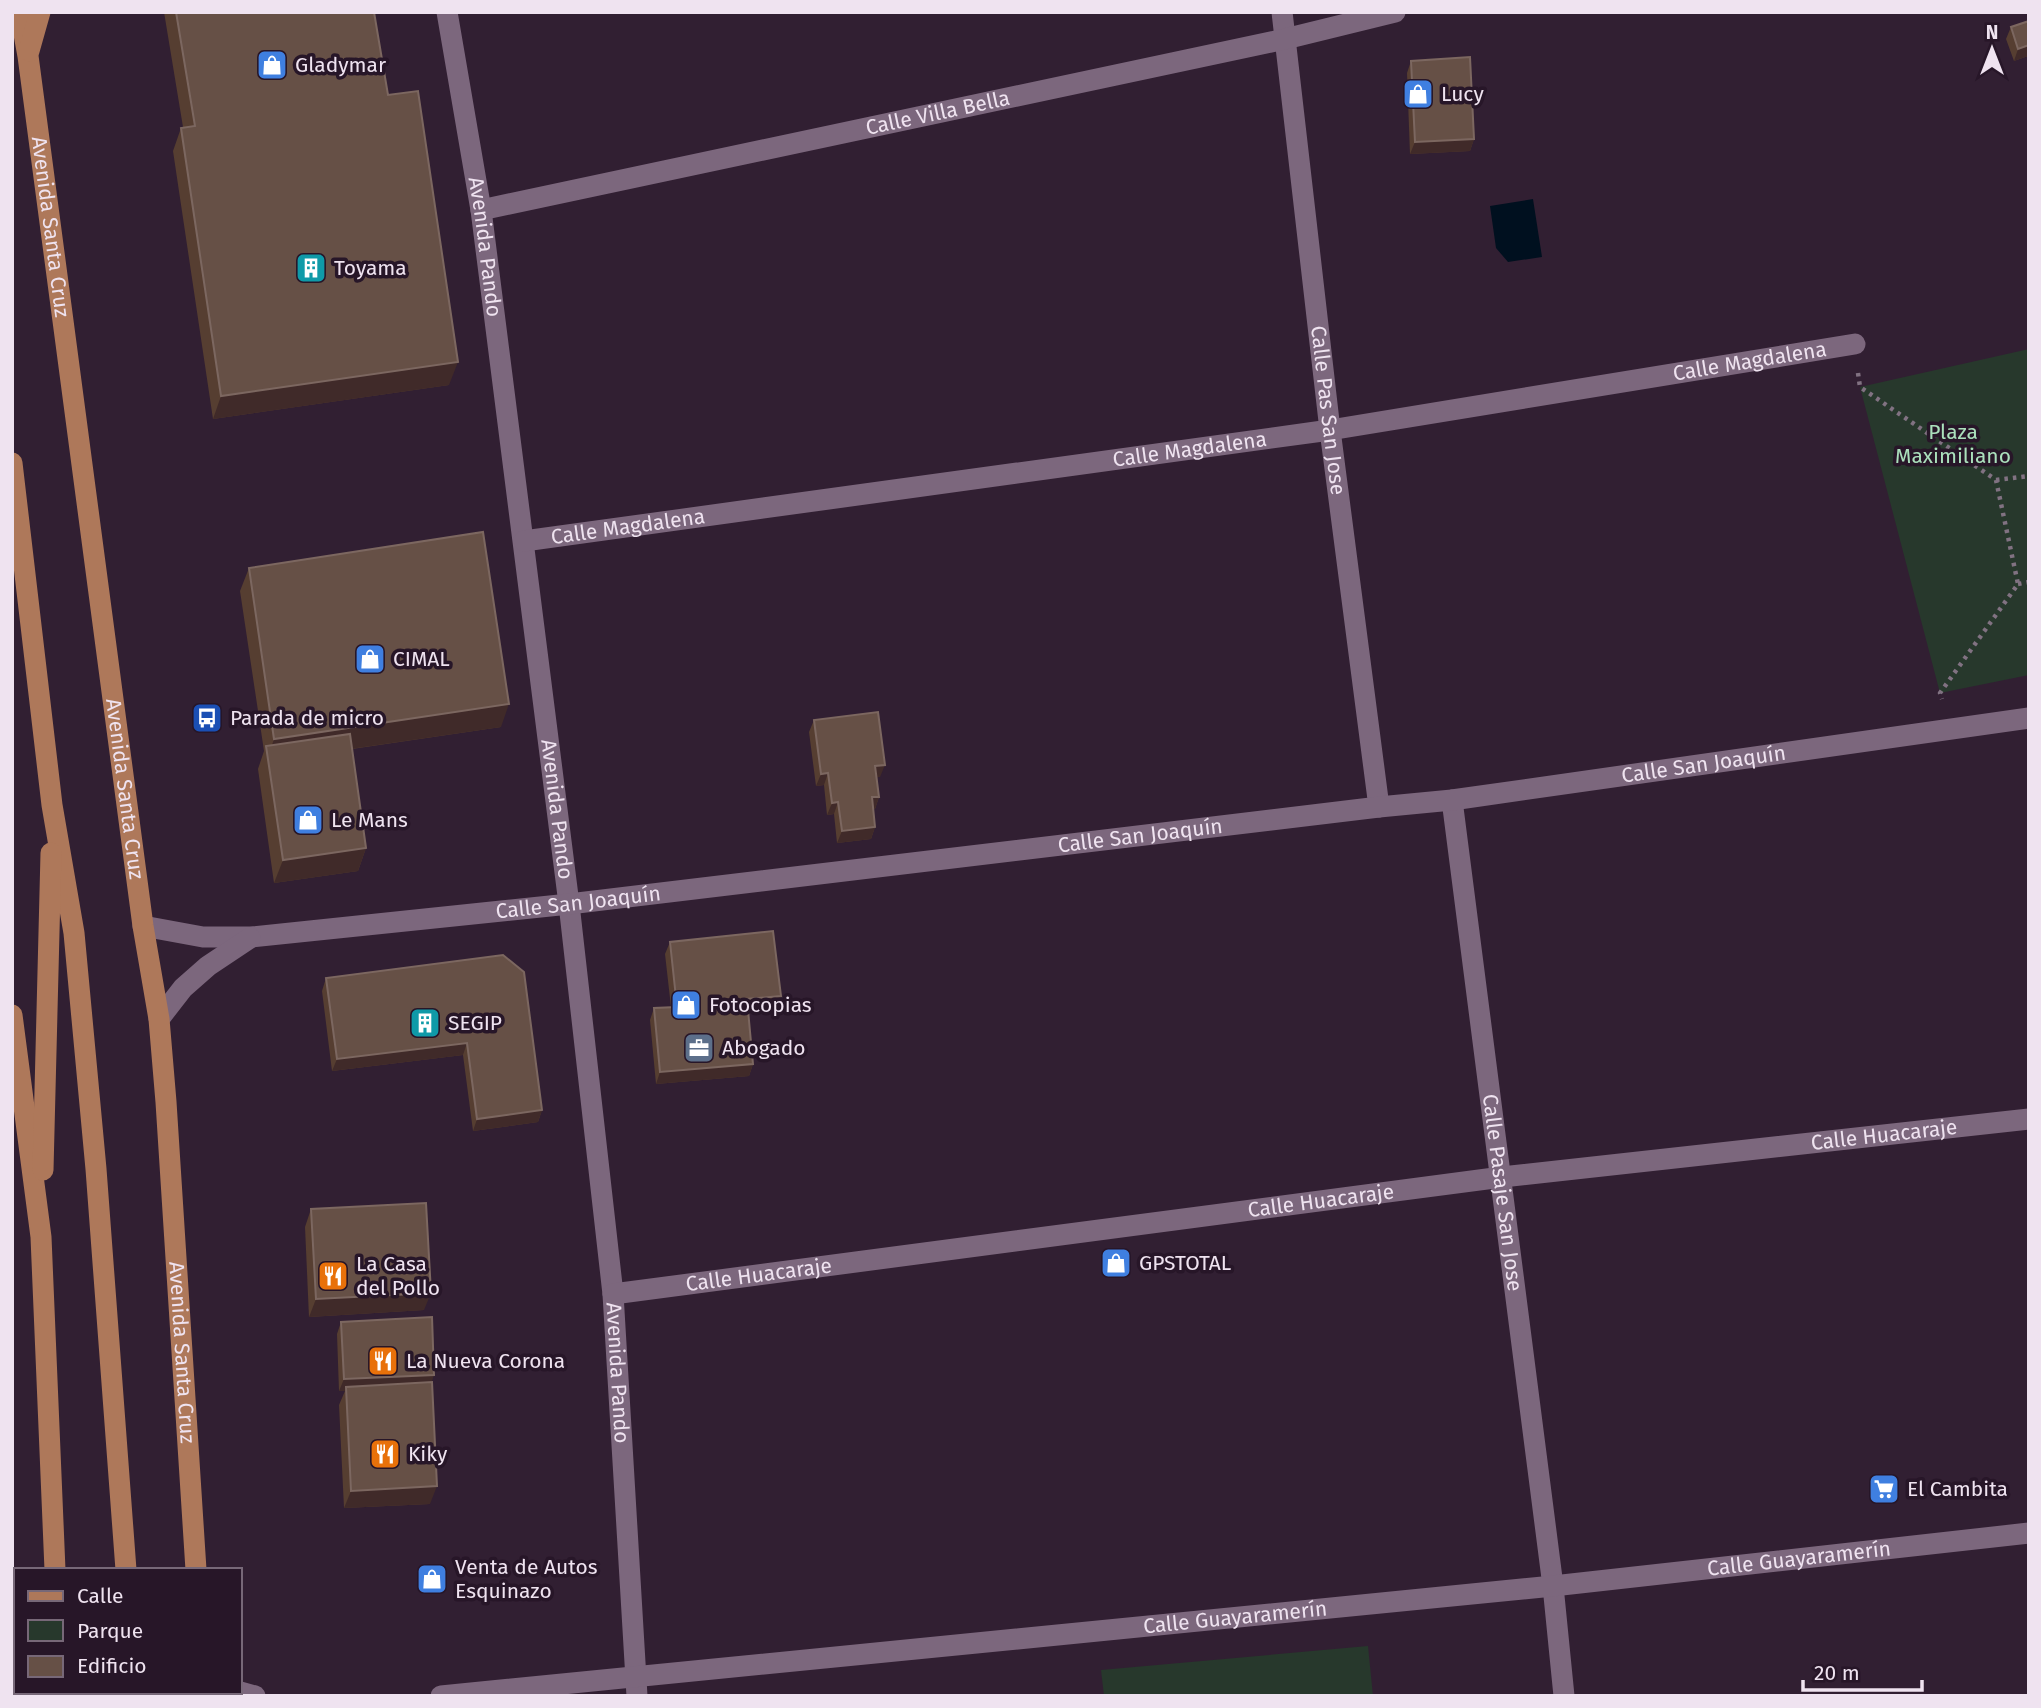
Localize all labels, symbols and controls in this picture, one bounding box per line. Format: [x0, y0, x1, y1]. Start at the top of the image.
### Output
north arrow [1957, 14, 2027, 84]
text: N [1986, 21, 1998, 44]
shop icon: Gladymar [255, 48, 289, 82]
place label: Gladymar [295, 52, 386, 78]
shop icon: Lucy [1401, 77, 1435, 111]
place label: Lucy [1441, 81, 1484, 107]
street label: Calle Villa Bella [863, 85, 1012, 141]
street label: Avenida Santa Cruz [26, 135, 75, 319]
street label: Avenida Pando [463, 175, 507, 318]
building icon: Toyama [294, 251, 328, 285]
place label: Toyama [334, 255, 407, 281]
street label: Calle Pas San Jose [1305, 324, 1351, 497]
street label: Calle Magdalena [1671, 336, 1828, 387]
park label: Plaza Maximiliano [1895, 419, 2011, 469]
street label: Calle Magdalena [1111, 426, 1268, 473]
street label: Calle Magdalena [549, 503, 707, 550]
shop icon: CIMAL [353, 642, 387, 676]
place label: CIMAL [393, 646, 450, 672]
street label: Avenida Santa Cruz [100, 697, 150, 881]
bus stop icon: Parada de micro [190, 701, 224, 735]
place label: Parada de micro [230, 705, 384, 731]
street label: Avenida Pando [535, 738, 579, 881]
street label: Calle San Joaquín [1620, 740, 1788, 789]
shop icon: Le Mans [291, 803, 325, 837]
place label: Le Mans [331, 807, 408, 833]
street label: Calle San Joaquín [1056, 813, 1224, 858]
street label: Calle San Joaquín [494, 880, 662, 925]
shop icon: Fotocopias [669, 988, 703, 1022]
place label: Fotocopias [709, 992, 812, 1018]
building icon: SEGIP [408, 1006, 442, 1040]
place label: SEGIP [448, 1010, 502, 1036]
office icon: Abogado [682, 1031, 716, 1065]
place label: Abogado [722, 1035, 806, 1061]
street label: Calle Pasaje San Jose [1477, 1093, 1528, 1293]
street label: Calle Huacaraje [1809, 1114, 1959, 1156]
street label: Calle Huacaraje [1246, 1178, 1396, 1223]
shop icon: GPSTOTAL [1099, 1246, 1133, 1280]
place label: GPSTOTAL [1139, 1250, 1232, 1276]
place label: La Casa del Pollo [356, 1251, 440, 1301]
street label: Calle Huacaraje [684, 1252, 833, 1297]
restaurant icon: La Casa del Pollo [316, 1259, 350, 1293]
street label: Avenida Santa Cruz [163, 1261, 201, 1444]
street label: Avenida Pando [601, 1302, 635, 1444]
restaurant icon: La Nueva Corona [366, 1344, 400, 1378]
place label: La Nueva Corona [406, 1348, 565, 1374]
restaurant icon: Kiky [368, 1437, 402, 1471]
place label: Kiky [408, 1441, 448, 1467]
supermarket icon: El Cambita [1867, 1472, 1901, 1506]
place label: El Cambita [1907, 1476, 2008, 1502]
street label: Calle Guayaramerín [1706, 1535, 1892, 1582]
place label: Venta de Autos Esquinazo [455, 1554, 598, 1604]
shop icon: Venta de Autos Esquinazo [415, 1562, 449, 1596]
legend [14, 1568, 242, 1694]
text: Calle [77, 1583, 123, 1609]
street label: Calle Guayaramerín [1142, 1595, 1328, 1639]
text: Parque [77, 1618, 143, 1644]
scale bar [1803, 1648, 1922, 1692]
text: Edificio [77, 1653, 147, 1679]
text: 20 m [1814, 1660, 1860, 1686]

